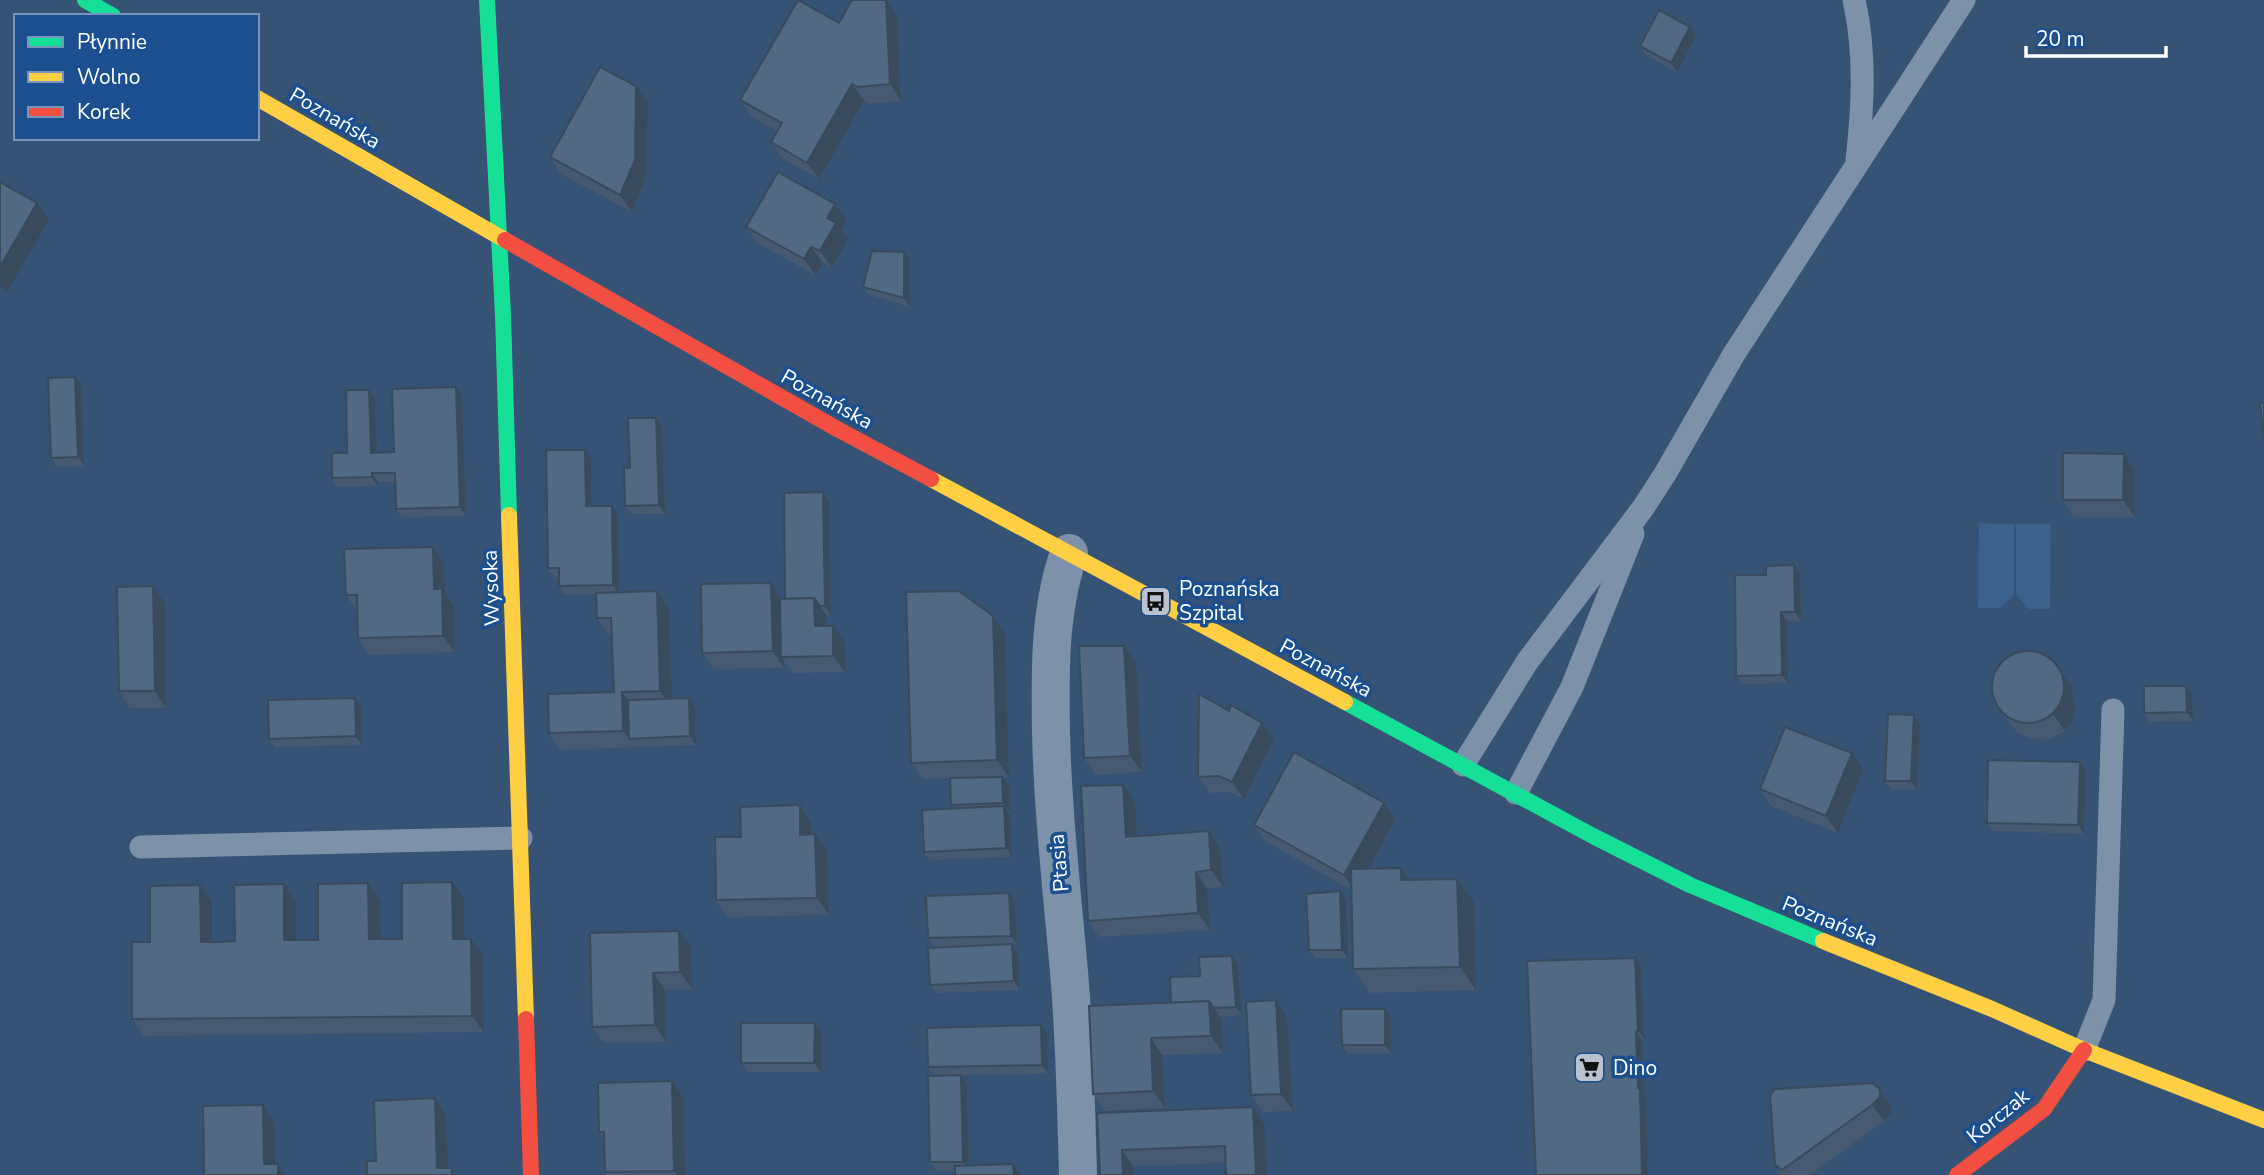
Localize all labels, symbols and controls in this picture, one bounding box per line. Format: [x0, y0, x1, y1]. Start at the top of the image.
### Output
legend [14, 14, 259, 140]
scale bar [2026, 14, 2166, 58]
text: 20 m [2036, 25, 2085, 53]
text: Płynnie [77, 28, 147, 56]
text: Wolno [77, 63, 140, 91]
street label: Poznańska [284, 81, 386, 155]
text: Korek [77, 98, 131, 126]
street label: Poznańska [776, 362, 878, 436]
street label: Wysoka [476, 549, 506, 627]
place label: Poznańska Szpital [1179, 575, 1280, 627]
bus stop icon: Poznańska Szpital [1139, 584, 1173, 618]
street label: Poznańska [1275, 632, 1377, 704]
street label: Ptasia [1043, 833, 1075, 893]
street label: Poznańska [1778, 889, 1882, 953]
supermarket icon: Dino [1573, 1051, 1607, 1085]
place label: Dino [1613, 1054, 1657, 1082]
street label: Korczak [1961, 1082, 2036, 1150]

